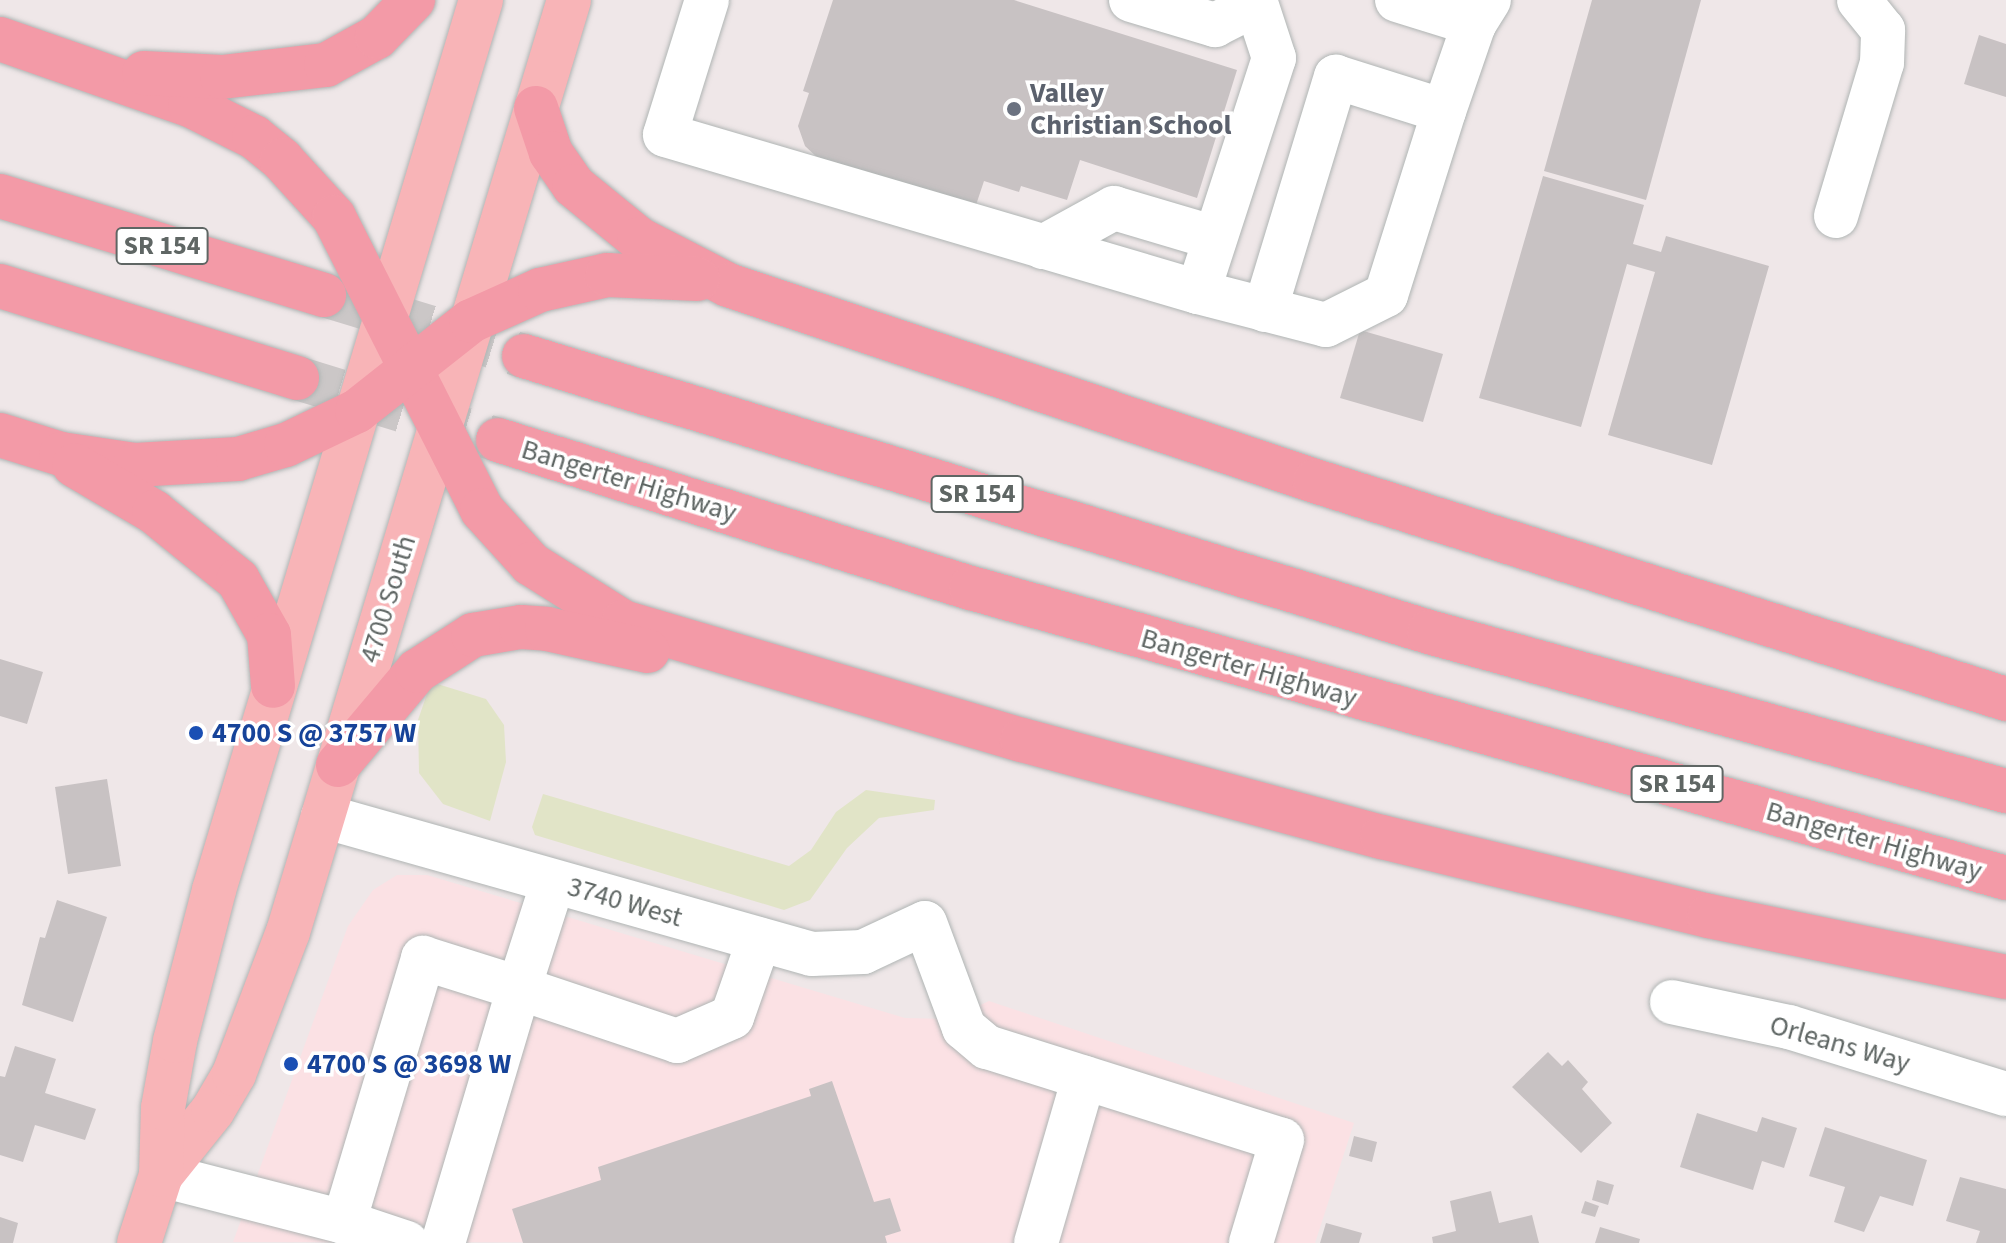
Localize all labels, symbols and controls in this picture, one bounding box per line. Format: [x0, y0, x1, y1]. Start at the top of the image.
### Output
place label: Valley Christian School [1030, 76, 1232, 142]
marker: Valley Christian School [1005, 100, 1023, 118]
road number: SR 154 [114, 224, 210, 268]
street label: Bangerter Highway [517, 432, 741, 530]
road number: SR 154 [929, 472, 1025, 516]
street label: 4700 South [353, 531, 423, 667]
street label: Bangerter Highway [1137, 621, 1361, 715]
place label: 4700 S @ 3757 W [212, 716, 416, 750]
marker: 4700 S @ 3757 W [187, 724, 205, 742]
road number: SR 154 [1629, 762, 1725, 806]
street label: Bangerter Highway [1762, 794, 1986, 888]
street label: 3740 West [564, 870, 686, 934]
street label: Orleans Way [1766, 1008, 1914, 1080]
place label: 4700 S @ 3698 W [307, 1047, 511, 1081]
marker: 4700 S @ 3698 W [282, 1055, 300, 1073]

